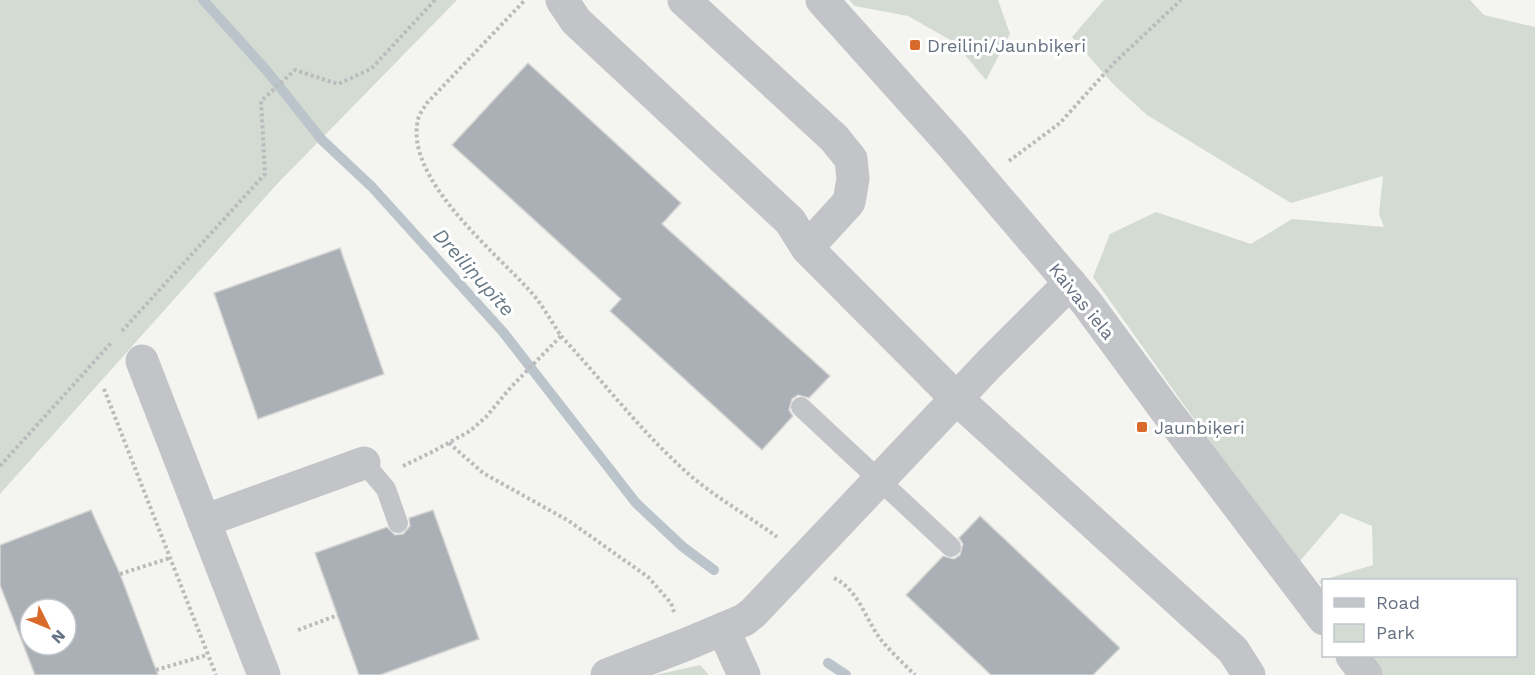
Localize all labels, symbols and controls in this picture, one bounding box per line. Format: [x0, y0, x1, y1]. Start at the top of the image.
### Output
place label: Dreiliņi/Jaunbiķeri [927, 35, 1086, 56]
marker: Dreiliņi/Jaunbiķeri [908, 38, 922, 52]
water label: Dreiliņupīte [428, 223, 520, 321]
street label: Kaivas iela [1045, 259, 1119, 343]
place label: Jaunbiķeri [1154, 417, 1245, 438]
marker: Jaunbiķeri [1135, 420, 1149, 434]
legend [1322, 579, 1517, 657]
text: Road [1376, 592, 1420, 613]
north arrow [18, 597, 78, 657]
text: Park [1376, 622, 1415, 643]
text: N [48, 626, 70, 648]

